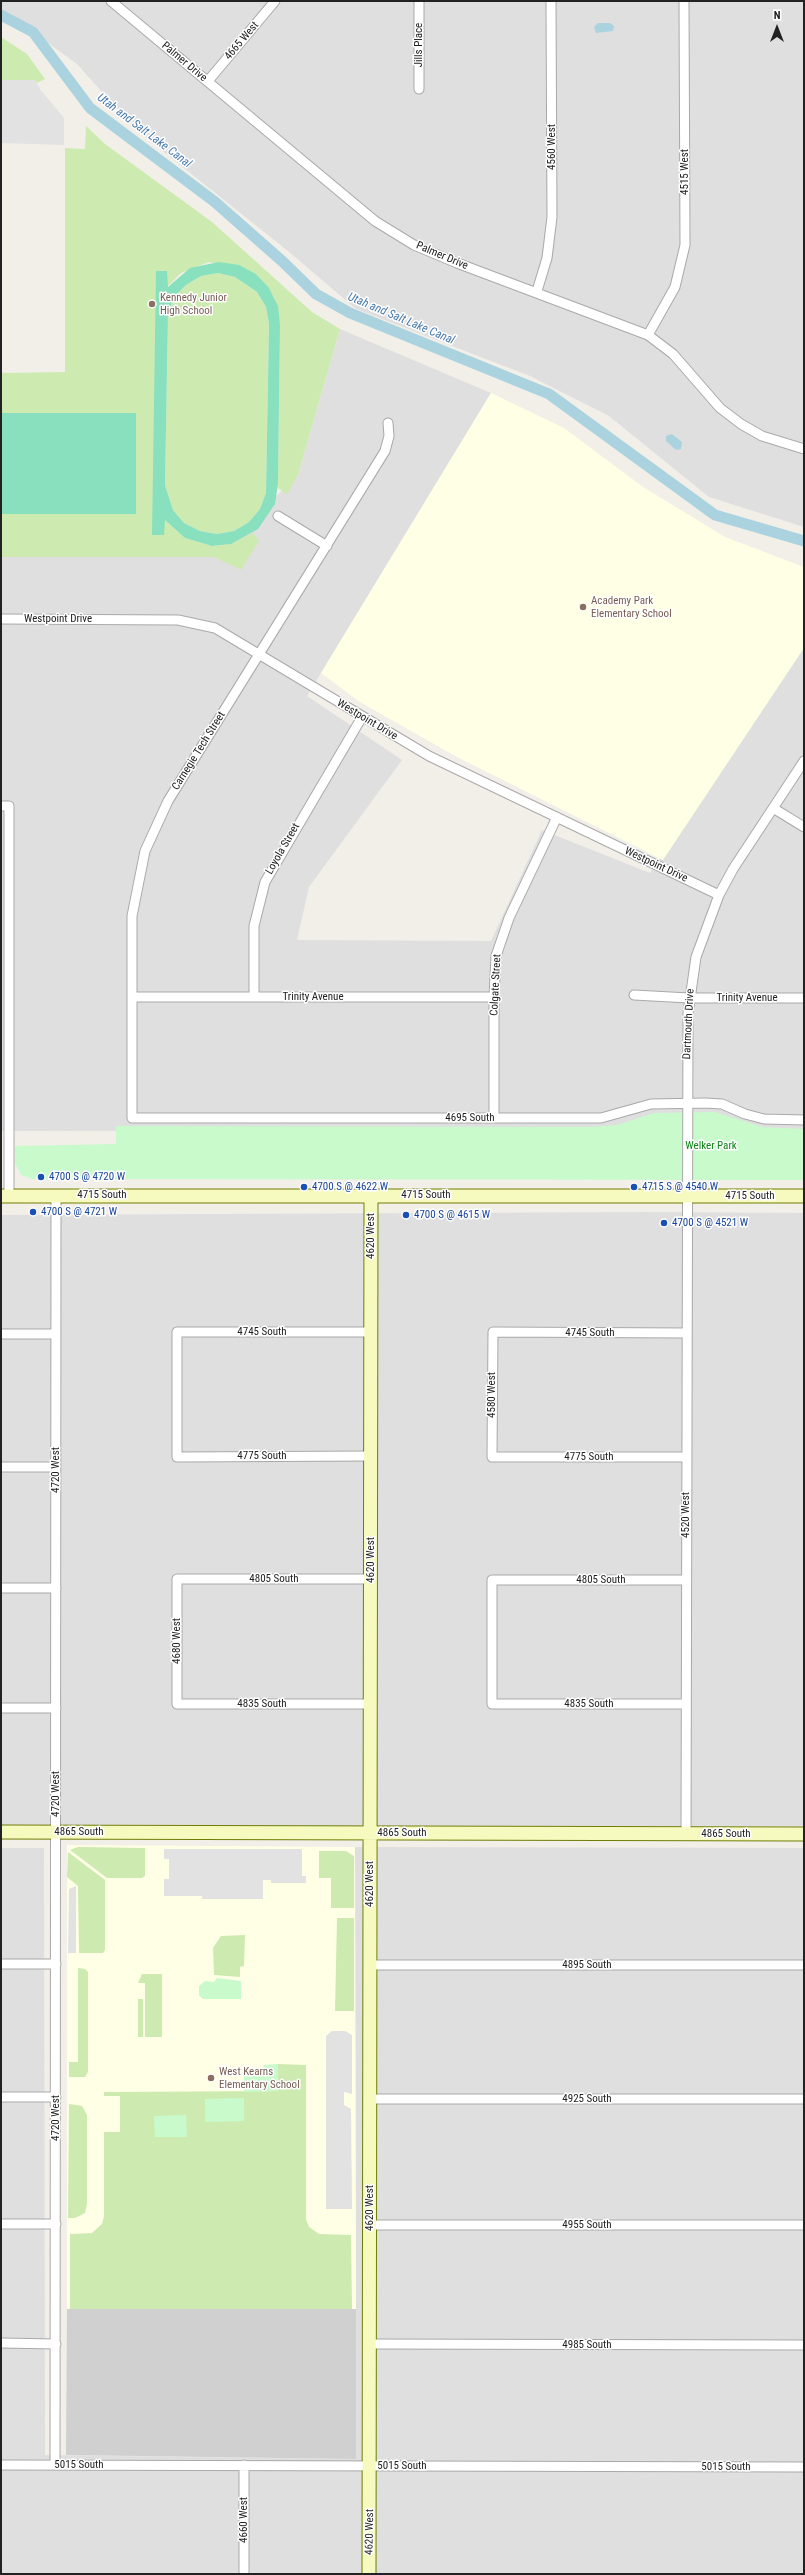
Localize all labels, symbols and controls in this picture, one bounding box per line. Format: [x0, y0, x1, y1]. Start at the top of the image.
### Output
north arrow [757, 8, 797, 48]
text: N [774, 9, 780, 22]
street label: 4665 West [222, 19, 262, 63]
street label: Jills Place [412, 23, 426, 67]
street label: Palmer Drive [159, 39, 209, 85]
water label: Utah and Salt Lake Canal [94, 91, 194, 171]
street label: 4560 West [545, 124, 559, 170]
street label: 4515 West [678, 149, 692, 195]
street label: Palmer Drive [414, 239, 470, 273]
water label: Utah and Salt Lake Canal [345, 290, 457, 348]
place label: Kennedy Junior High School [160, 291, 227, 317]
marker: Kennedy Junior High School [147, 299, 157, 309]
place label: Academy Park Elementary School [591, 594, 672, 620]
marker: Academy Park Elementary School [578, 602, 588, 612]
street label: Westpoint Drive [24, 612, 92, 626]
street label: Westpoint Drive [334, 697, 400, 743]
street label: Carnegie Tech Street [170, 709, 228, 793]
street label: Loyola Street [263, 821, 303, 877]
street label: Westpoint Drive [622, 845, 690, 885]
street label: Colgate Street [488, 954, 504, 1016]
street label: Dartmouth Drive [681, 988, 697, 1060]
street label: Trinity Avenue [282, 990, 344, 1004]
street label: Trinity Avenue [716, 991, 778, 1005]
street label: 4695 South [445, 1111, 495, 1125]
park label: Welker Park [685, 1139, 737, 1153]
place label: 4700 S @ 4720 W [49, 1170, 125, 1184]
marker: 4700 S @ 4720 W [36, 1172, 46, 1182]
place label: 4700 S @ 4622 W [312, 1180, 388, 1194]
place label: 4715 S @ 4540 W [642, 1180, 718, 1194]
marker: 4700 S @ 4622 W [299, 1182, 309, 1192]
marker: 4715 S @ 4540 W [629, 1182, 639, 1192]
street label: 4715 South [77, 1188, 127, 1202]
street label: 4715 South [401, 1188, 451, 1202]
street label: 4715 South [725, 1189, 775, 1203]
place label: 4700 S @ 4721 W [41, 1205, 117, 1219]
marker: 4700 S @ 4721 W [28, 1207, 38, 1217]
place label: 4700 S @ 4615 W [414, 1208, 490, 1222]
marker: 4700 S @ 4615 W [401, 1210, 411, 1220]
street label: 4620 West [364, 1213, 378, 1259]
place label: 4700 S @ 4521 W [672, 1216, 748, 1230]
marker: 4700 S @ 4521 W [659, 1218, 669, 1228]
street label: 4745 South [237, 1325, 287, 1339]
street label: 4745 South [565, 1326, 615, 1340]
street label: 4580 West [485, 1372, 499, 1418]
street label: 4720 West [49, 1447, 63, 1493]
street label: 4775 South [237, 1449, 287, 1463]
street label: 4775 South [564, 1450, 614, 1464]
street label: 4520 West [679, 1492, 693, 1538]
street label: 4620 West [364, 1537, 378, 1583]
street label: 4805 South [249, 1572, 299, 1586]
street label: 4805 South [576, 1573, 626, 1587]
street label: 4680 West [170, 1618, 184, 1664]
street label: 4835 South [237, 1697, 287, 1711]
street label: 4835 South [564, 1697, 614, 1711]
street label: 4720 West [49, 1771, 63, 1817]
street label: 4865 South [54, 1825, 104, 1839]
street label: 4865 South [377, 1826, 427, 1840]
street label: 4865 South [701, 1827, 751, 1841]
street label: 4620 West [363, 1861, 377, 1907]
street label: 4895 South [562, 1958, 612, 1972]
place label: West Kearns Elementary School [219, 2065, 300, 2091]
marker: West Kearns Elementary School [206, 2073, 216, 2083]
street label: 4925 South [562, 2092, 612, 2106]
street label: 4720 West [49, 2095, 63, 2141]
street label: 4620 West [363, 2185, 377, 2231]
street label: 4955 South [562, 2218, 612, 2232]
street label: 4985 South [562, 2338, 612, 2352]
street label: 5015 South [54, 2458, 104, 2472]
street label: 5015 South [377, 2459, 427, 2473]
street label: 5015 South [701, 2460, 751, 2474]
street label: 4660 West [237, 2497, 251, 2543]
street label: 4620 West [363, 2509, 377, 2555]

